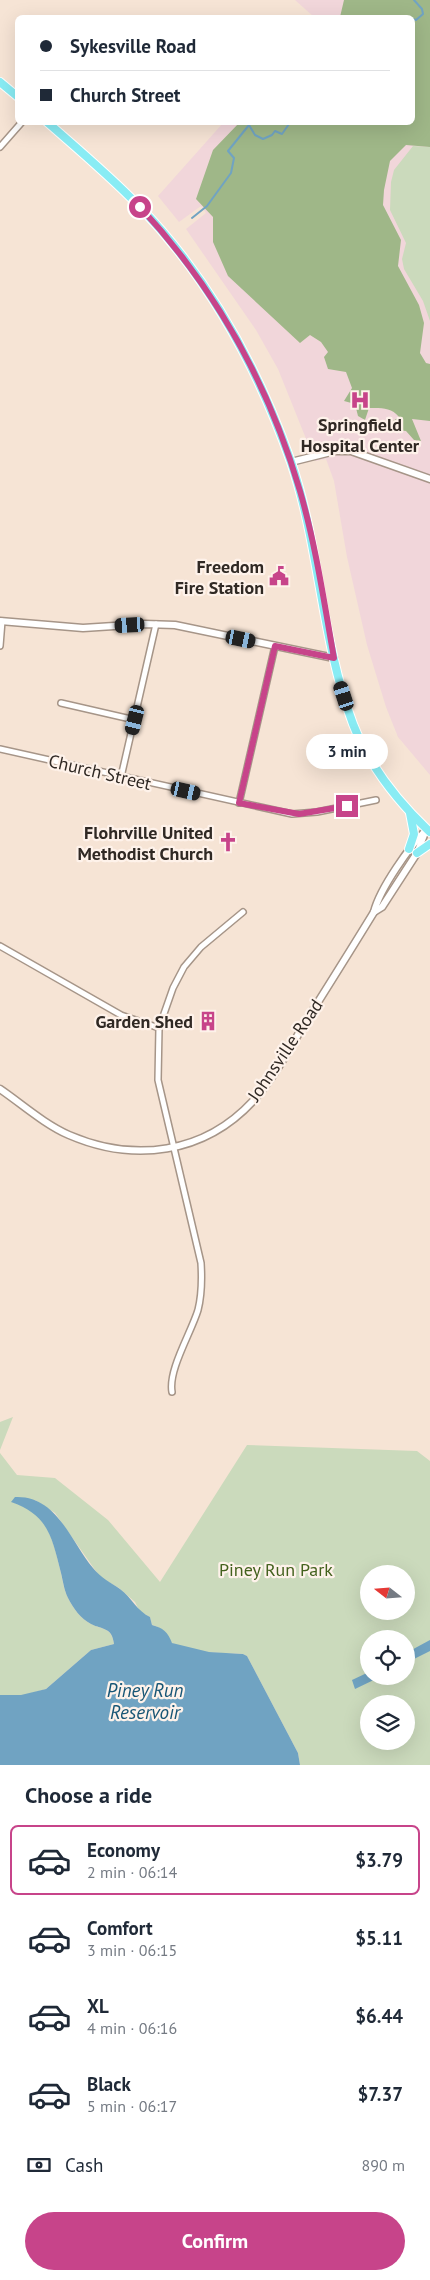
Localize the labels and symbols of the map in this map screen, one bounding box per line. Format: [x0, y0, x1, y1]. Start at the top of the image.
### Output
route start [129, 196, 151, 218]
hospital icon: Springfield Hospital Center [349, 389, 371, 411]
place label: Springfield Hospital Center [301, 413, 420, 457]
place label: Freedom Fire Station [175, 555, 264, 599]
public building icon: Freedom Fire Station [268, 565, 290, 587]
car [114, 617, 145, 633]
car [224, 629, 257, 649]
car [332, 679, 355, 713]
car [124, 704, 145, 736]
callout: 3 min [306, 734, 388, 768]
street label: Church Street [46, 749, 154, 795]
car [169, 780, 202, 802]
route end [336, 795, 358, 817]
place label: Flohrville United Methodist Church [77, 821, 213, 865]
church icon: Flohrville United Methodist Church [217, 831, 239, 853]
street label: Johnsville Road [242, 995, 328, 1106]
place label: Garden Shed [95, 1010, 193, 1033]
building icon: Garden Shed [197, 1010, 219, 1032]
park label: Piney Run Park [219, 1558, 333, 1581]
north arrow [360, 1565, 415, 1620]
water label: Piney Run Reservoir [107, 1678, 183, 1724]

